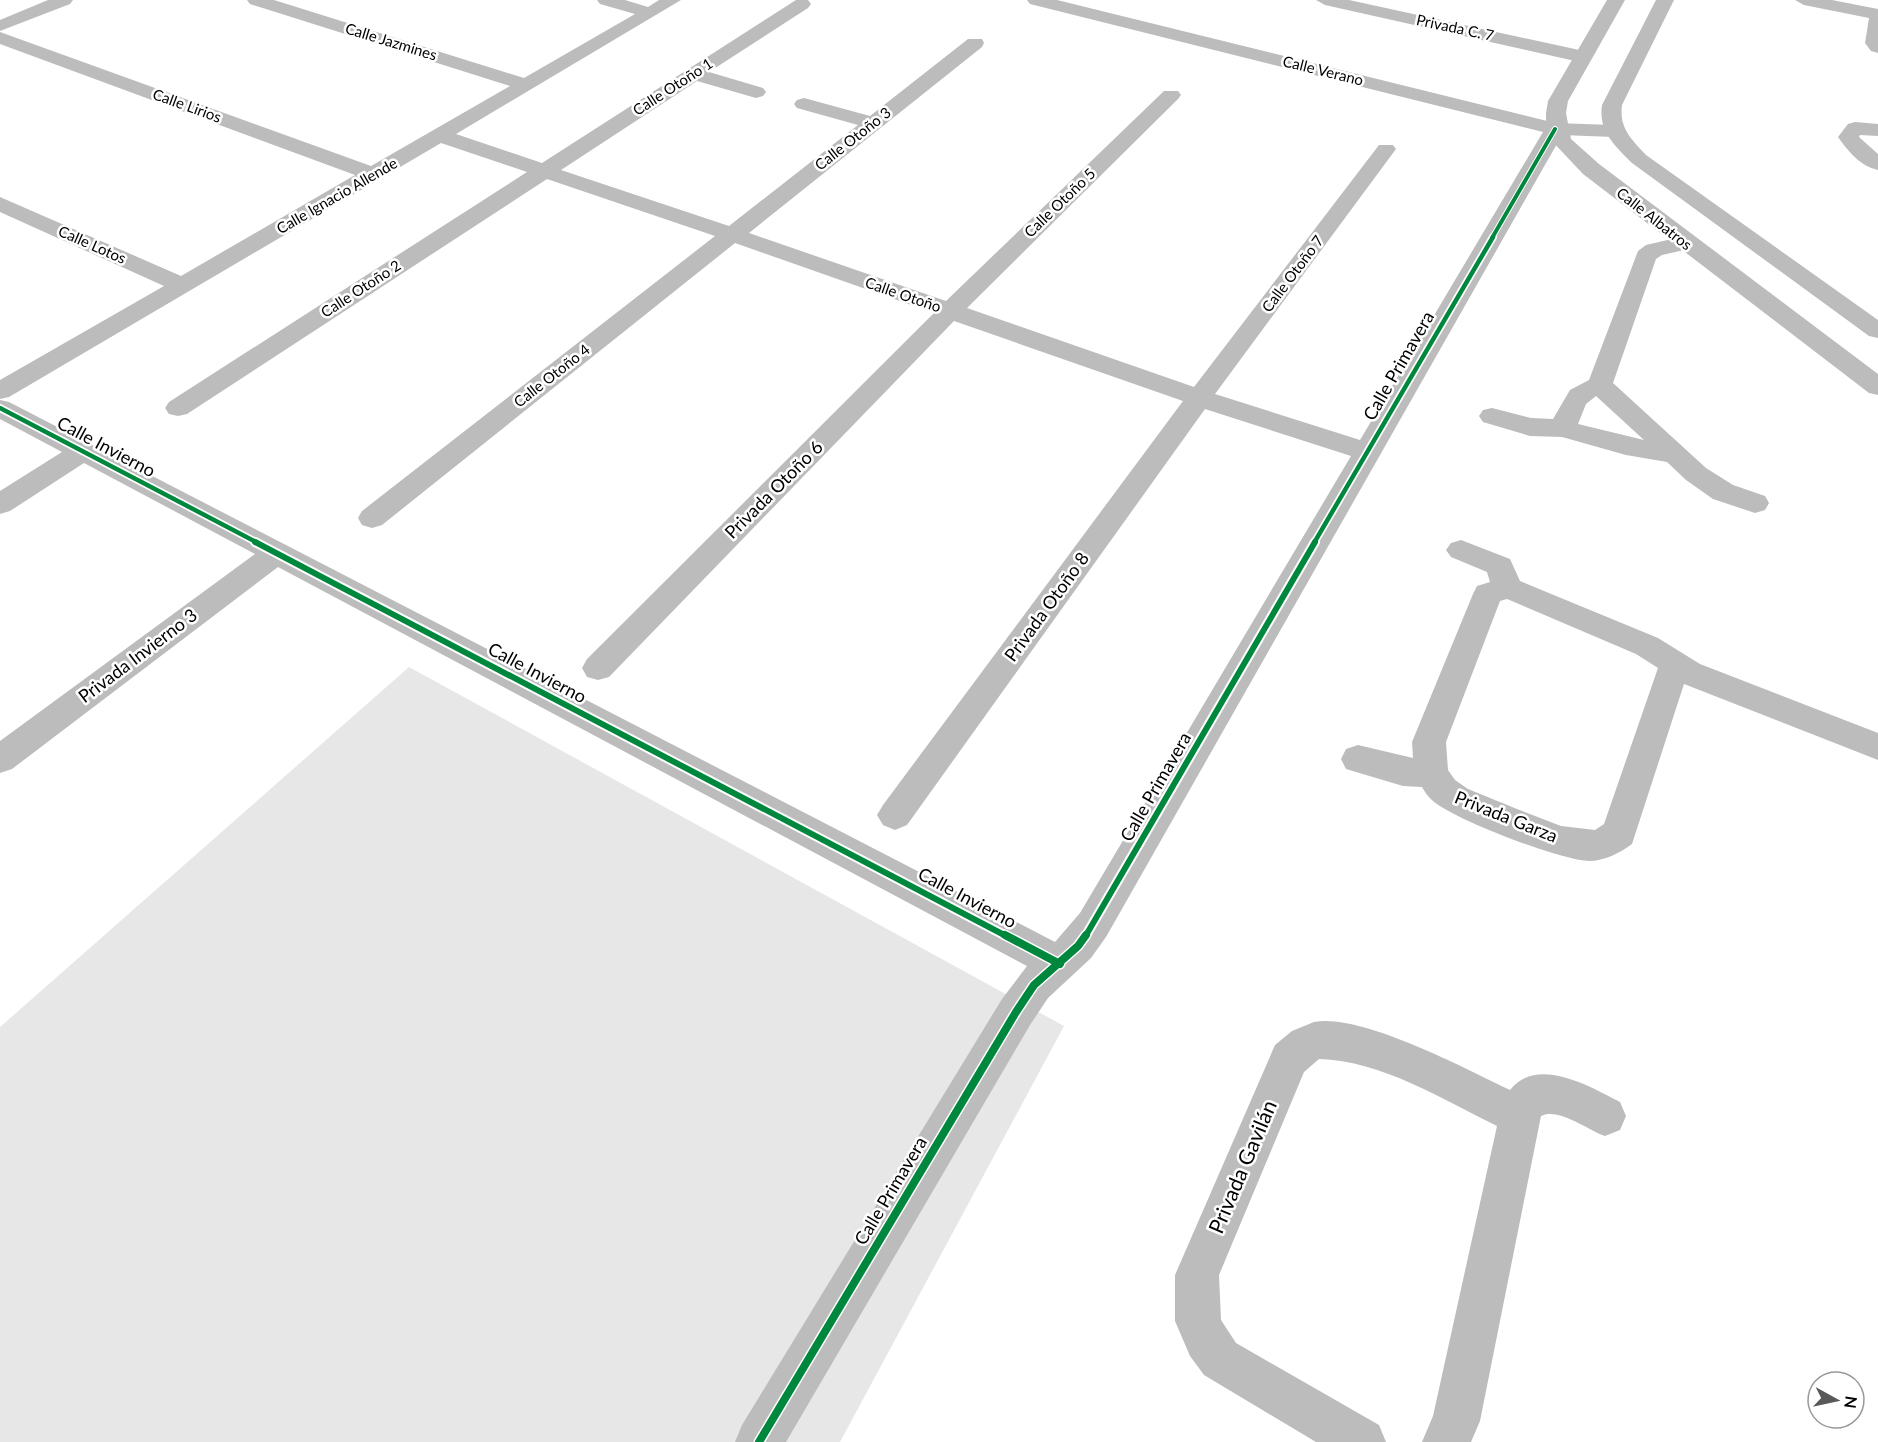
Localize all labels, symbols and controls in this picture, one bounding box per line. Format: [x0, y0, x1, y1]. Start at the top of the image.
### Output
street label: Privada C. 7 [1415, 10, 1496, 44]
street label: Calle Jazmines [343, 19, 439, 64]
street label: Calle Verano [1281, 51, 1365, 89]
street label: Calle Otoño 1 [629, 54, 716, 119]
street label: Calle Lirios [151, 84, 224, 126]
street label: Calle Otoño 3 [811, 103, 894, 173]
street label: Calle Ignacio Allende [273, 153, 400, 237]
street label: Calle Otoño 5 [1020, 164, 1098, 241]
street label: Calle Albatros [1613, 183, 1696, 253]
street label: Calle Lotos [56, 221, 129, 267]
street label: Calle Otoño 7 [1257, 231, 1327, 315]
street label: Calle Otoño 2 [317, 256, 404, 321]
street label: Calle Otoño [863, 273, 944, 315]
street label: Calle Primavera [1358, 307, 1438, 424]
street label: Calle Otoño 4 [510, 340, 593, 410]
street label: Calle Invierno [54, 411, 159, 481]
street label: Privada Otoño 6 [720, 436, 827, 543]
street label: Privada Otoño 8 [999, 548, 1093, 665]
street label: Privada Invierno 3 [74, 603, 201, 707]
street label: Calle Invierno [485, 637, 590, 707]
street label: Calle Primavera [1115, 728, 1195, 845]
street label: Privada Garza [1452, 785, 1561, 847]
street label: Calle Invierno [915, 862, 1020, 932]
street label: Privada Gavilán [1202, 1096, 1281, 1237]
street label: Calle Primavera [849, 1132, 931, 1249]
north arrow [1806, 1370, 1866, 1430]
text: N [1841, 1395, 1862, 1410]

